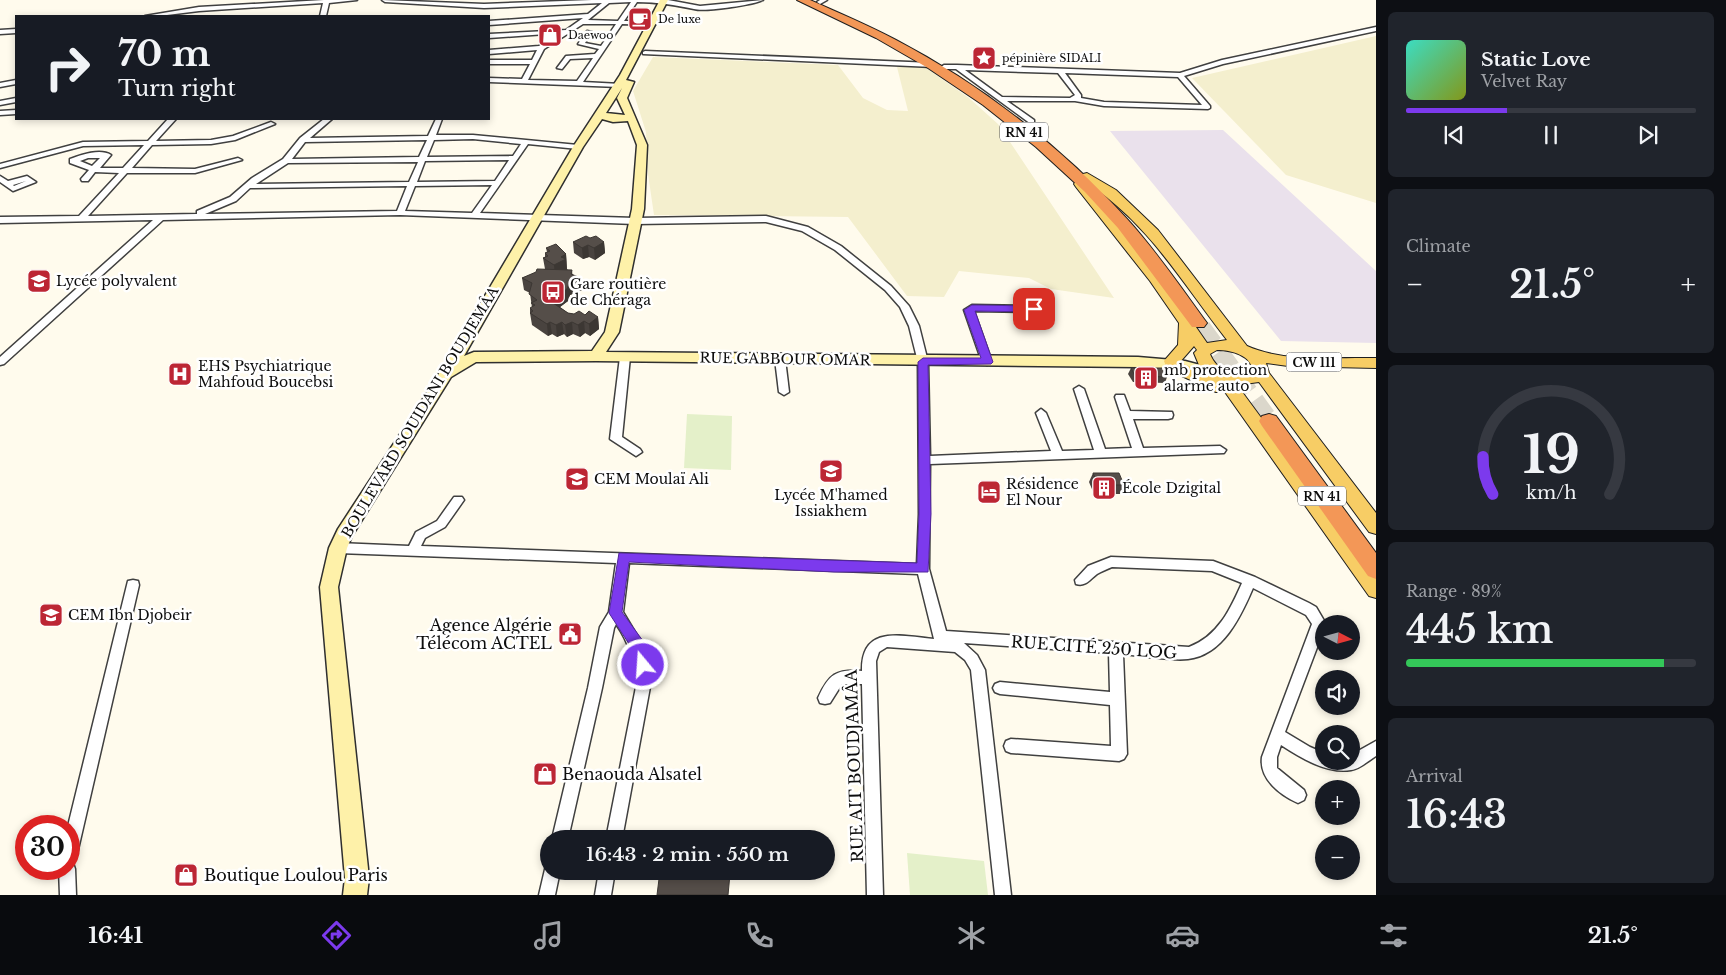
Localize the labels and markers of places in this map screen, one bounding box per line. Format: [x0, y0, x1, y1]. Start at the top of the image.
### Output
cafe icon: De luxe [627, 6, 653, 32]
place label: De luxe [658, 12, 701, 26]
shop icon: Daewoo [537, 22, 563, 48]
place label: Daewoo [568, 28, 613, 42]
place icon: pépinière SIDALI [971, 45, 997, 71]
place label: pépinière SIDALI [1002, 51, 1102, 65]
school or university icon: Lycée polyvalent [26, 268, 52, 294]
place label: Lycée polyvalent [56, 272, 178, 290]
place label: Gare routière de Chéraga [570, 275, 666, 309]
bus stop icon: Gare routière de Chéraga [540, 279, 566, 305]
pin [1013, 288, 1055, 330]
place label: EHS Psychiatrique Mahfoud Boucebsi [198, 357, 334, 391]
hospital icon: EHS Psychiatrique Mahfoud Boucebsi [167, 361, 193, 387]
place label: mb protection alarme auto [1164, 361, 1267, 395]
building icon: mb protection alarme auto [1133, 365, 1159, 391]
school or university icon: Lycée M'hamed Issiakhem [818, 458, 844, 484]
school or university icon: CEM Moulaï Ali [564, 466, 590, 492]
place label: CEM Moulaï Ali [594, 470, 709, 488]
place label: Résidence El Nour [1006, 475, 1079, 509]
building icon: École Dzigital [1091, 475, 1117, 501]
hotel icon: Résidence El Nour [976, 479, 1002, 505]
place label: École Dzigital [1122, 479, 1221, 497]
place label: Lycée M'hamed Issiakhem [774, 486, 888, 520]
school or university icon: CEM Ibn Djobeir [38, 602, 64, 628]
place label: CEM Ibn Djobeir [68, 606, 192, 624]
place label: Agence Algérie Télécom ACTEL [416, 615, 552, 653]
public building icon: Agence Algérie Télécom ACTEL [557, 621, 583, 647]
shop icon: Benaouda Alsatel [532, 761, 558, 787]
place label: Benaouda Alsatel [562, 764, 702, 784]
shop icon: Boutique Loulou Paris [173, 862, 199, 888]
place label: Boutique Loulou Paris [204, 865, 388, 885]

